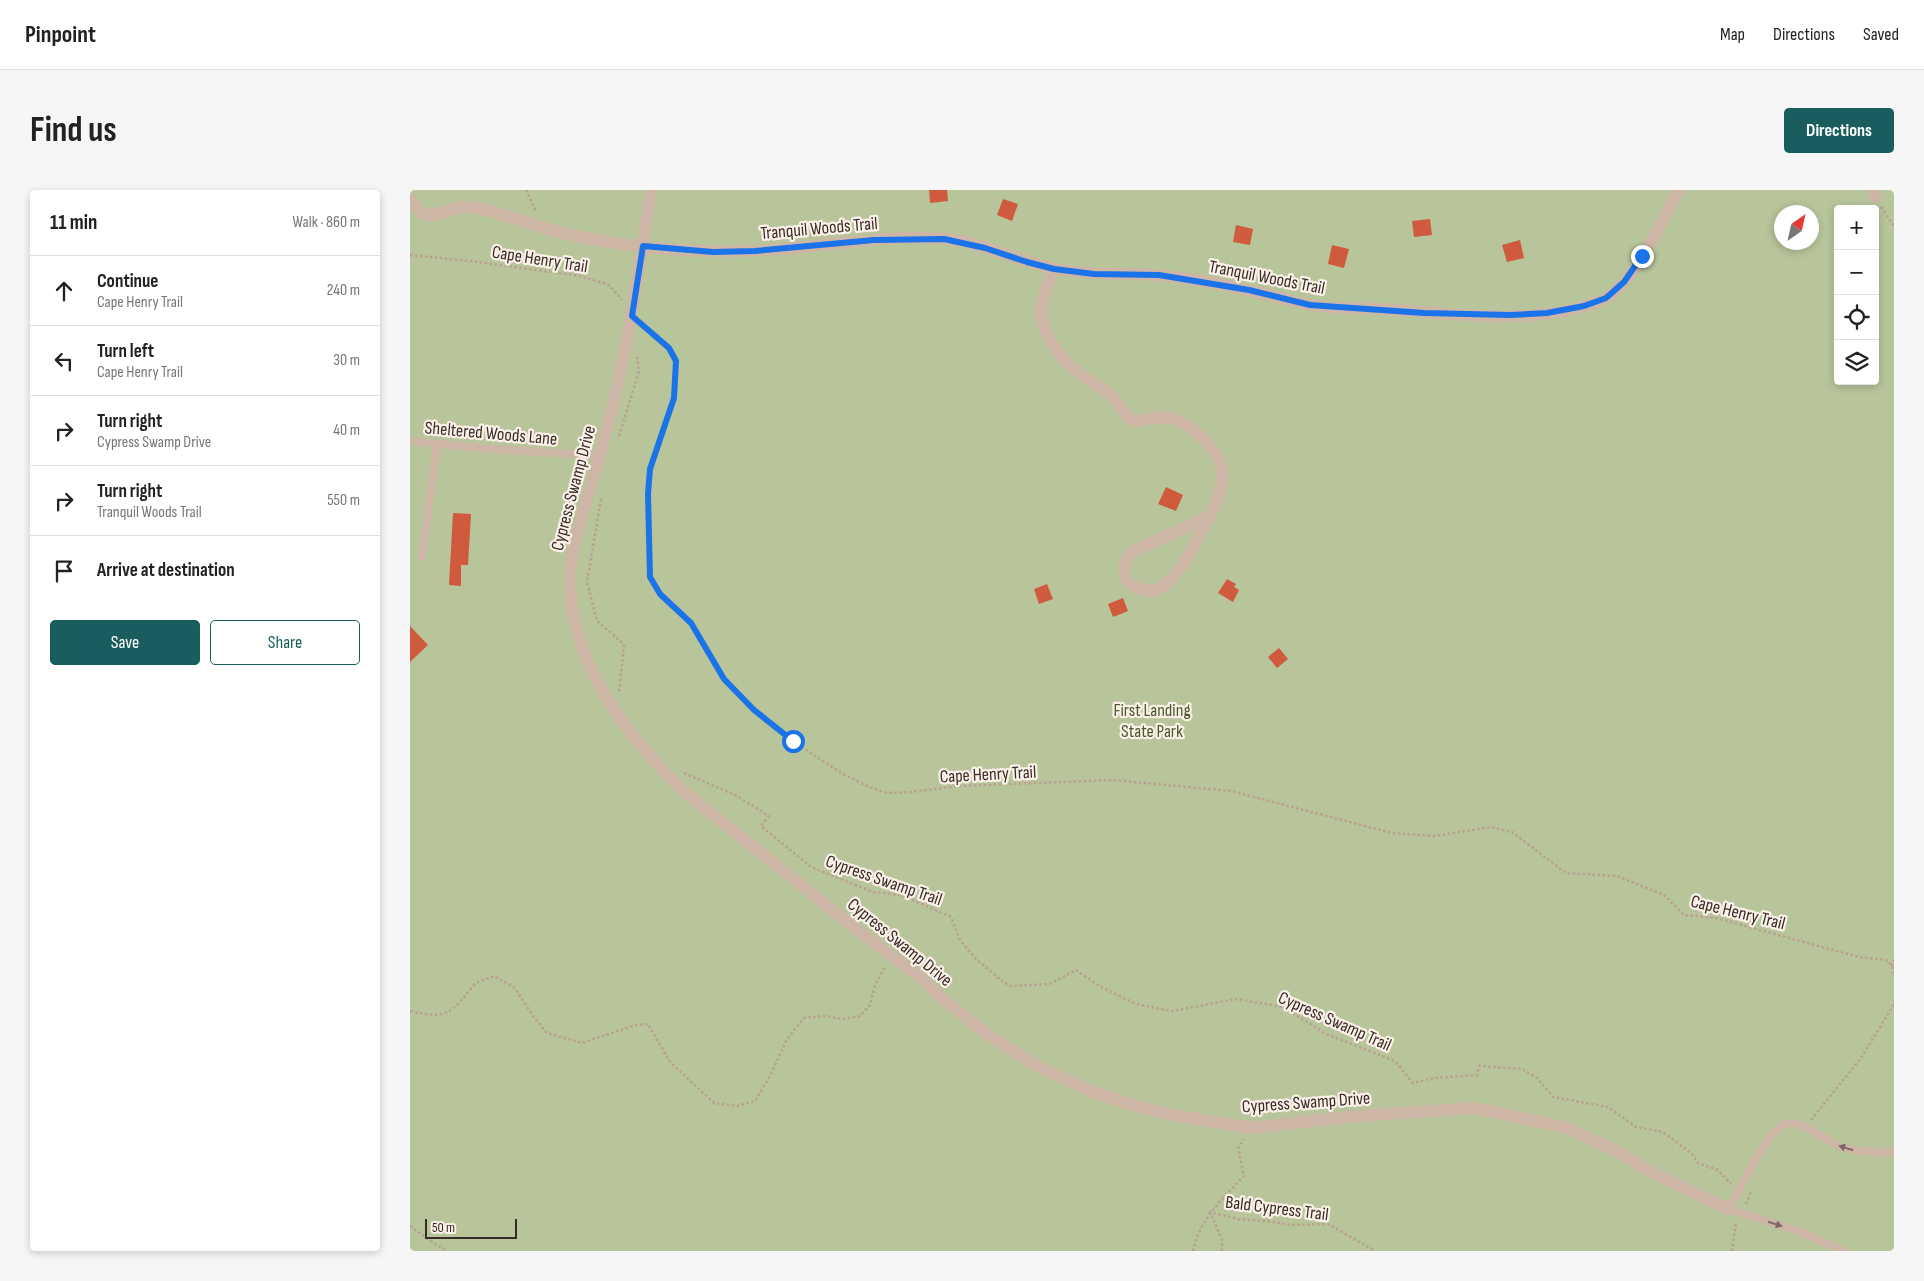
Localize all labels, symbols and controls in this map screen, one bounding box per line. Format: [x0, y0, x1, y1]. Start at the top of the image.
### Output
text: Pinpoint [25, 20, 96, 49]
text: Map [1720, 24, 1745, 45]
text: Directions [1773, 24, 1835, 45]
text: Saved [1863, 24, 1899, 45]
button: Directions [1784, 108, 1894, 153]
text: Find us [30, 109, 117, 152]
north arrow [1774, 205, 1819, 250]
map controls [1834, 205, 1879, 385]
button: + [1834, 205, 1879, 250]
text: 11 min [50, 210, 97, 235]
text: Walk · 860 m [293, 213, 360, 232]
street label: Tranquil Woods Trail [759, 213, 879, 244]
street label: Cape Henry Trail [491, 242, 589, 277]
route end [1631, 245, 1654, 268]
button: − [1834, 250, 1879, 295]
street label: Tranquil Woods Trail [1207, 256, 1327, 299]
text: Continue [97, 270, 158, 293]
icon: ahead [50, 277, 78, 305]
text: 240 m [327, 281, 360, 300]
text: Cape Henry Trail [97, 293, 183, 312]
button: locate [1834, 295, 1879, 340]
text: Turn left [97, 340, 154, 363]
button: layers [1834, 340, 1879, 385]
icon: left [50, 347, 78, 375]
text: 30 m [333, 351, 360, 370]
text: Cape Henry Trail [97, 363, 183, 382]
text: Turn right [97, 410, 162, 433]
icon: right [50, 417, 78, 445]
street label: Sheltered Woods Lane [424, 417, 558, 450]
text: 40 m [333, 421, 360, 440]
street label: Cypress Swamp Drive [547, 423, 600, 553]
text: Cypress Swamp Drive [97, 433, 211, 452]
text: Turn right [97, 480, 162, 503]
icon: right [50, 487, 78, 515]
text: 550 m [327, 491, 360, 510]
text: Tranquil Woods Trail [97, 503, 202, 522]
icon: arrive [50, 557, 78, 585]
text: Arrive at destination [97, 559, 235, 582]
button: Save [50, 620, 200, 665]
button: Share [210, 620, 360, 665]
park label: First Landing State Park [1113, 700, 1191, 742]
route start [782, 730, 805, 753]
street label: Cape Henry Trail [939, 761, 1037, 788]
street label: Cypress Swamp Trail [823, 851, 945, 910]
street label: Cape Henry Trail [1688, 891, 1787, 934]
street label: Cypress Swamp Drive [843, 894, 956, 991]
street label: Cypress Swamp Trail [1275, 987, 1395, 1056]
street label: Cypress Swamp Drive [1241, 1088, 1371, 1117]
one-way arrow [1838, 1144, 1853, 1152]
street label: Bald Cypress Trail [1224, 1192, 1330, 1225]
scale bar [425, 1216, 518, 1239]
text: 50 m [432, 1219, 455, 1236]
one-way arrow [1767, 1220, 1782, 1228]

